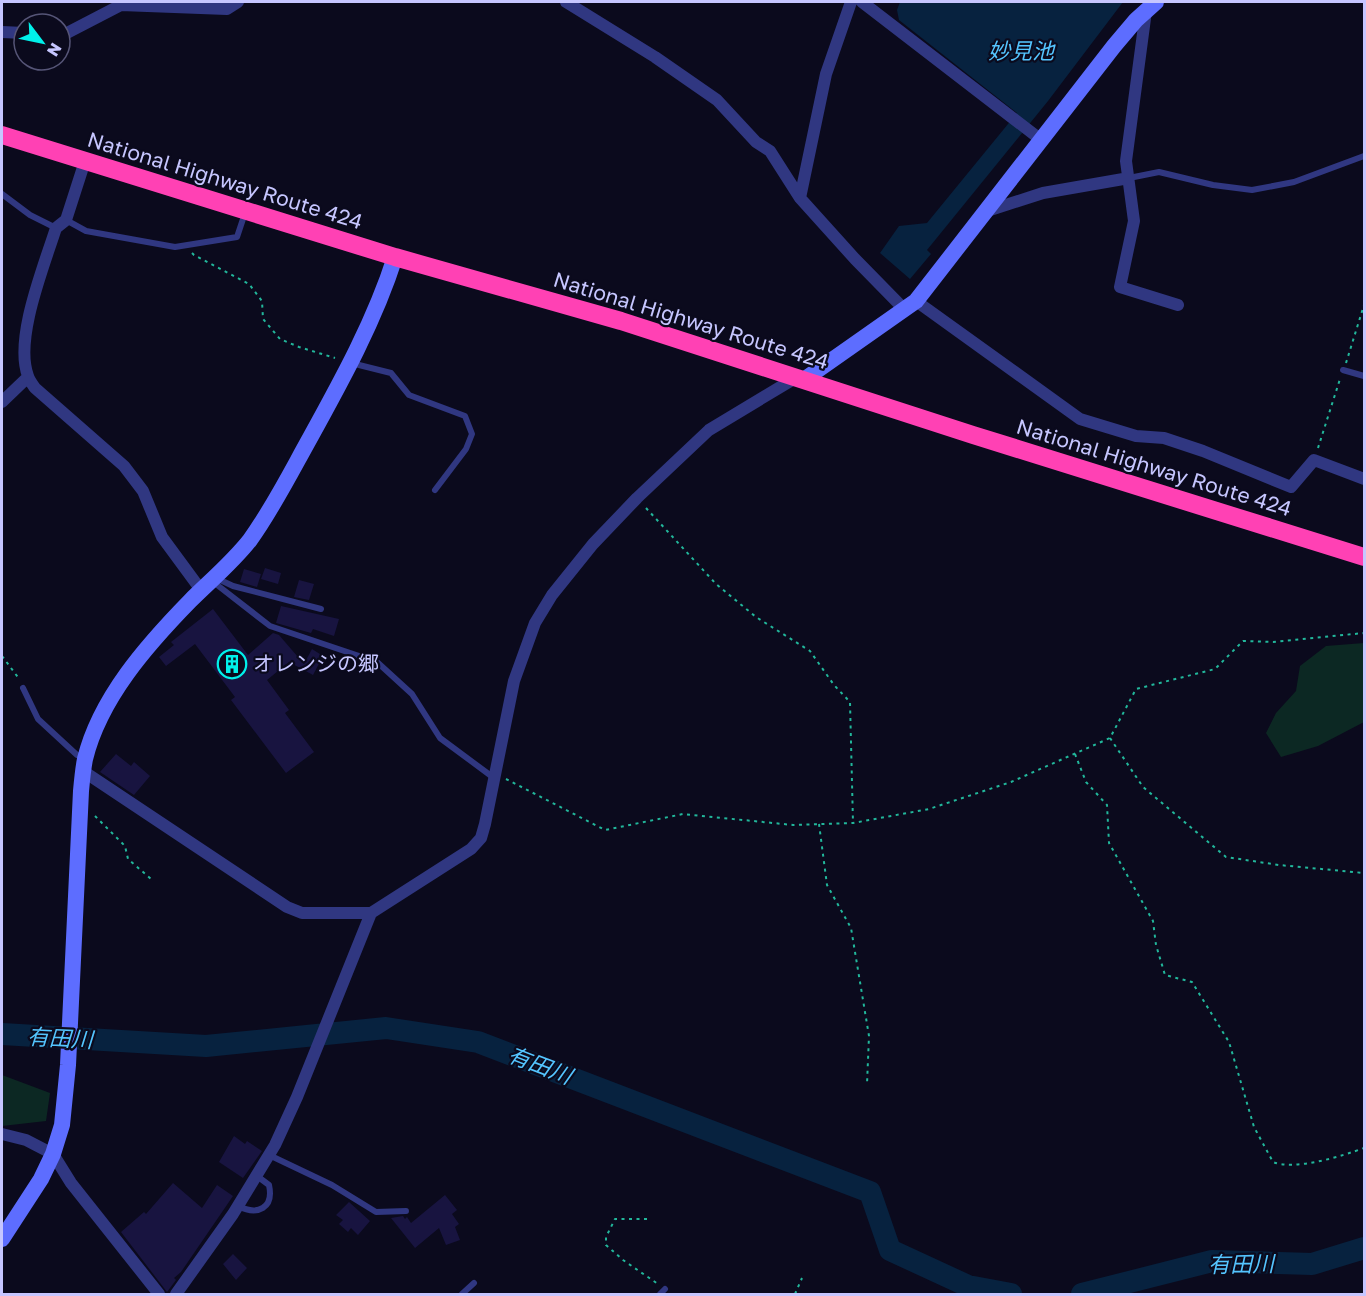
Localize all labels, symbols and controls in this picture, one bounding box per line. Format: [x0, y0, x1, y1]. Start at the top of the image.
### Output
north arrow [12, 12, 72, 72]
water label: 妙見池 [988, 37, 1056, 64]
text: N [43, 39, 66, 60]
street label: National Highway Route 424 [85, 126, 366, 234]
street label: National Highway Route 424 [551, 266, 832, 374]
street label: National Highway Route 424 [1014, 413, 1295, 521]
building icon: オレンジの郷 [216, 648, 248, 680]
place label: オレンジの郷 [253, 650, 379, 676]
water label: 有田川 [26, 1022, 96, 1053]
water label: 有田川 [505, 1040, 578, 1090]
water label: 有田川 [1208, 1249, 1276, 1278]

